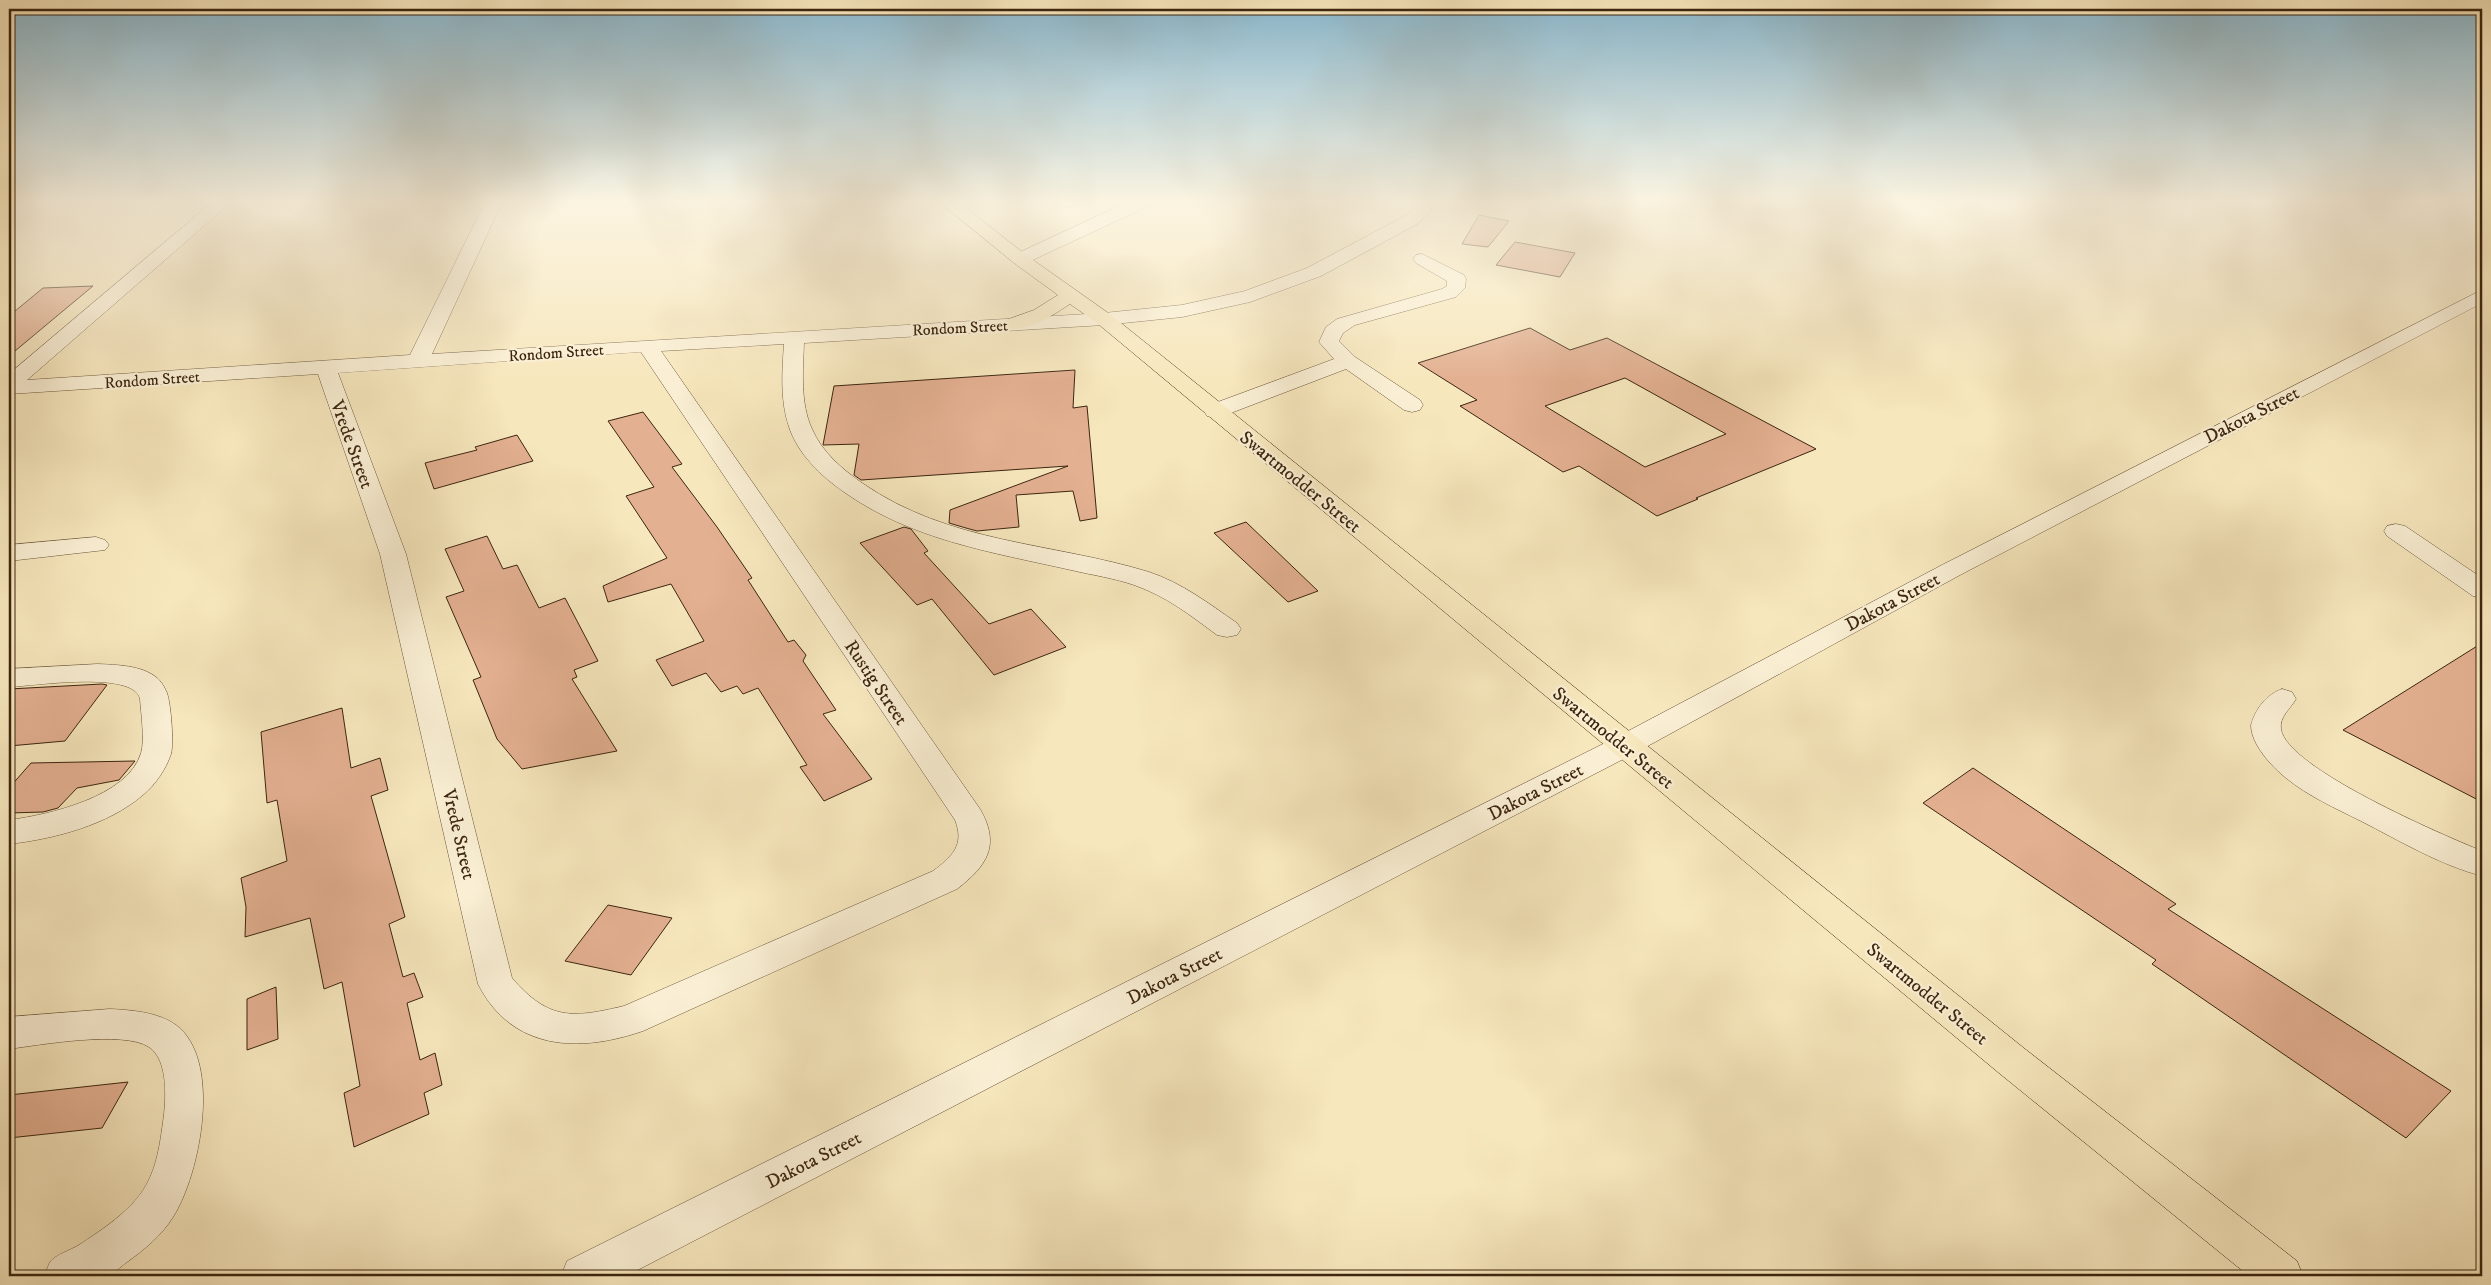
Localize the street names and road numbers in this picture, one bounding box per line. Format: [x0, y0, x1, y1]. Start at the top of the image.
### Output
street label: Rondom Street [912, 316, 1008, 340]
street label: Rondom Street [508, 340, 605, 366]
street label: Rondom Street [104, 367, 201, 393]
street label: Dakota Street [2200, 382, 2303, 449]
street label: Vrede Street [325, 396, 378, 492]
street label: Swartmodder Street [1235, 426, 1365, 538]
street label: Dakota Street [1841, 568, 1944, 637]
street label: Rustig Street [839, 636, 913, 730]
street label: Swartmodder Street [1548, 682, 1678, 794]
street label: Dakota Street [1484, 759, 1587, 826]
street label: Vrede Street [437, 786, 480, 882]
street label: Swartmodder Street [1862, 938, 1992, 1050]
street label: Dakota Street [1123, 943, 1226, 1010]
street label: Dakota Street [762, 1127, 865, 1194]

